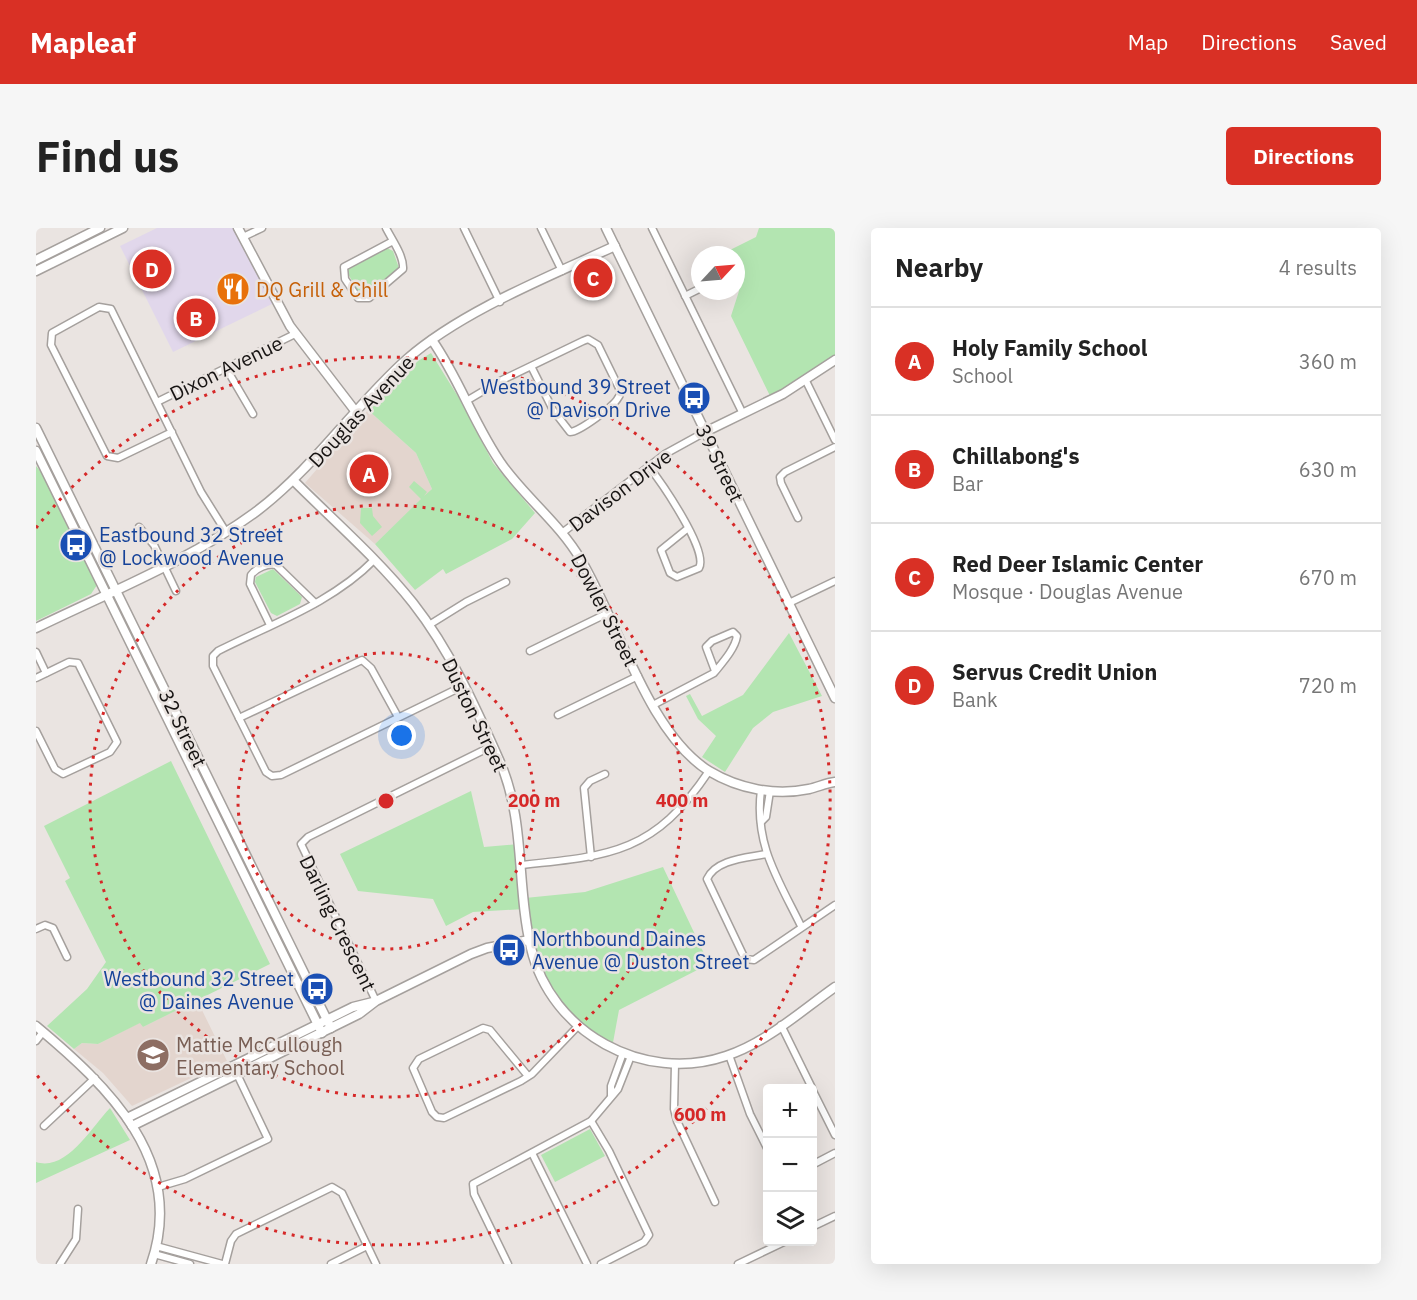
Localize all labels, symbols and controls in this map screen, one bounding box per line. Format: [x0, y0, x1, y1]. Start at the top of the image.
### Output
text: Mapleaf [30, 24, 136, 61]
text: Map [1128, 28, 1168, 56]
text: Directions [1201, 28, 1297, 56]
text: Saved [1330, 28, 1387, 56]
button: Directions [1226, 127, 1381, 185]
text: Find us [36, 129, 179, 184]
pin: D [132, 246, 172, 291]
north arrow [691, 246, 745, 300]
text: Nearby [895, 250, 983, 284]
text: 4 results [1279, 254, 1357, 281]
pin: C [574, 256, 612, 300]
restaurant icon: DQ Grill & Chill [215, 271, 251, 307]
place label: DQ Grill & Chill [256, 276, 388, 303]
pin: B [176, 296, 216, 340]
street label: Dixon Avenue [165, 329, 287, 407]
text: Holy Family School [952, 333, 1147, 362]
text: A [908, 348, 921, 375]
text: 360 m [1299, 348, 1357, 375]
street label: Douglas Avenue [302, 349, 420, 473]
text: School [952, 362, 1013, 389]
place label: Westbound 39 Street @ Davison Drive [480, 373, 671, 423]
bus stop icon: Westbound 39 Street @ Davison Drive [676, 380, 712, 416]
street label: 39 Street [690, 420, 750, 506]
text: Chillabong's [952, 441, 1080, 470]
street label: Davison Drive [563, 442, 677, 538]
pin: A [350, 452, 388, 496]
text: B [908, 456, 921, 483]
text: 630 m [1299, 456, 1357, 483]
text: Bar [952, 470, 983, 497]
place label: Eastbound 32 Street @ Lockwood Avenue [99, 521, 284, 571]
bus stop icon: Eastbound 32 Street @ Lockwood Avenue [58, 527, 94, 563]
street label: Dowler Street [565, 549, 645, 671]
text: Red Deer Islamic Center [952, 549, 1203, 578]
text: C [908, 564, 921, 591]
text: 670 m [1299, 564, 1357, 591]
text: Mosque · Douglas Avenue [952, 578, 1183, 605]
street label: Duston Street [436, 654, 514, 776]
text: Servus Credit Union [952, 657, 1157, 686]
text: D [908, 672, 921, 699]
text: 720 m [1299, 672, 1357, 699]
street label: 32 Street [153, 685, 213, 771]
text: Bank [952, 686, 998, 713]
your location [387, 721, 416, 750]
text: 200 m [508, 789, 560, 812]
text: 400 m [656, 789, 708, 812]
centre of rings [376, 791, 396, 811]
street label: Darling Crescent [293, 850, 383, 996]
place label: Northbound Daines Avenue @ Duston Street [532, 925, 750, 975]
bus stop icon: Northbound Daines Avenue @ Duston Street [491, 932, 527, 968]
place label: Westbound 32 Street @ Daines Avenue [103, 965, 294, 1015]
bus stop icon: Westbound 32 Street @ Daines Avenue [299, 971, 335, 1007]
place label: Mattie McCullough Elementary School [176, 1031, 345, 1081]
school or university icon: Mattie McCullough Elementary School [135, 1037, 171, 1073]
map controls [763, 1084, 817, 1246]
button: + [763, 1084, 817, 1138]
text: 600 m [674, 1103, 726, 1126]
button: − [763, 1138, 817, 1192]
button: layers [763, 1192, 817, 1246]

